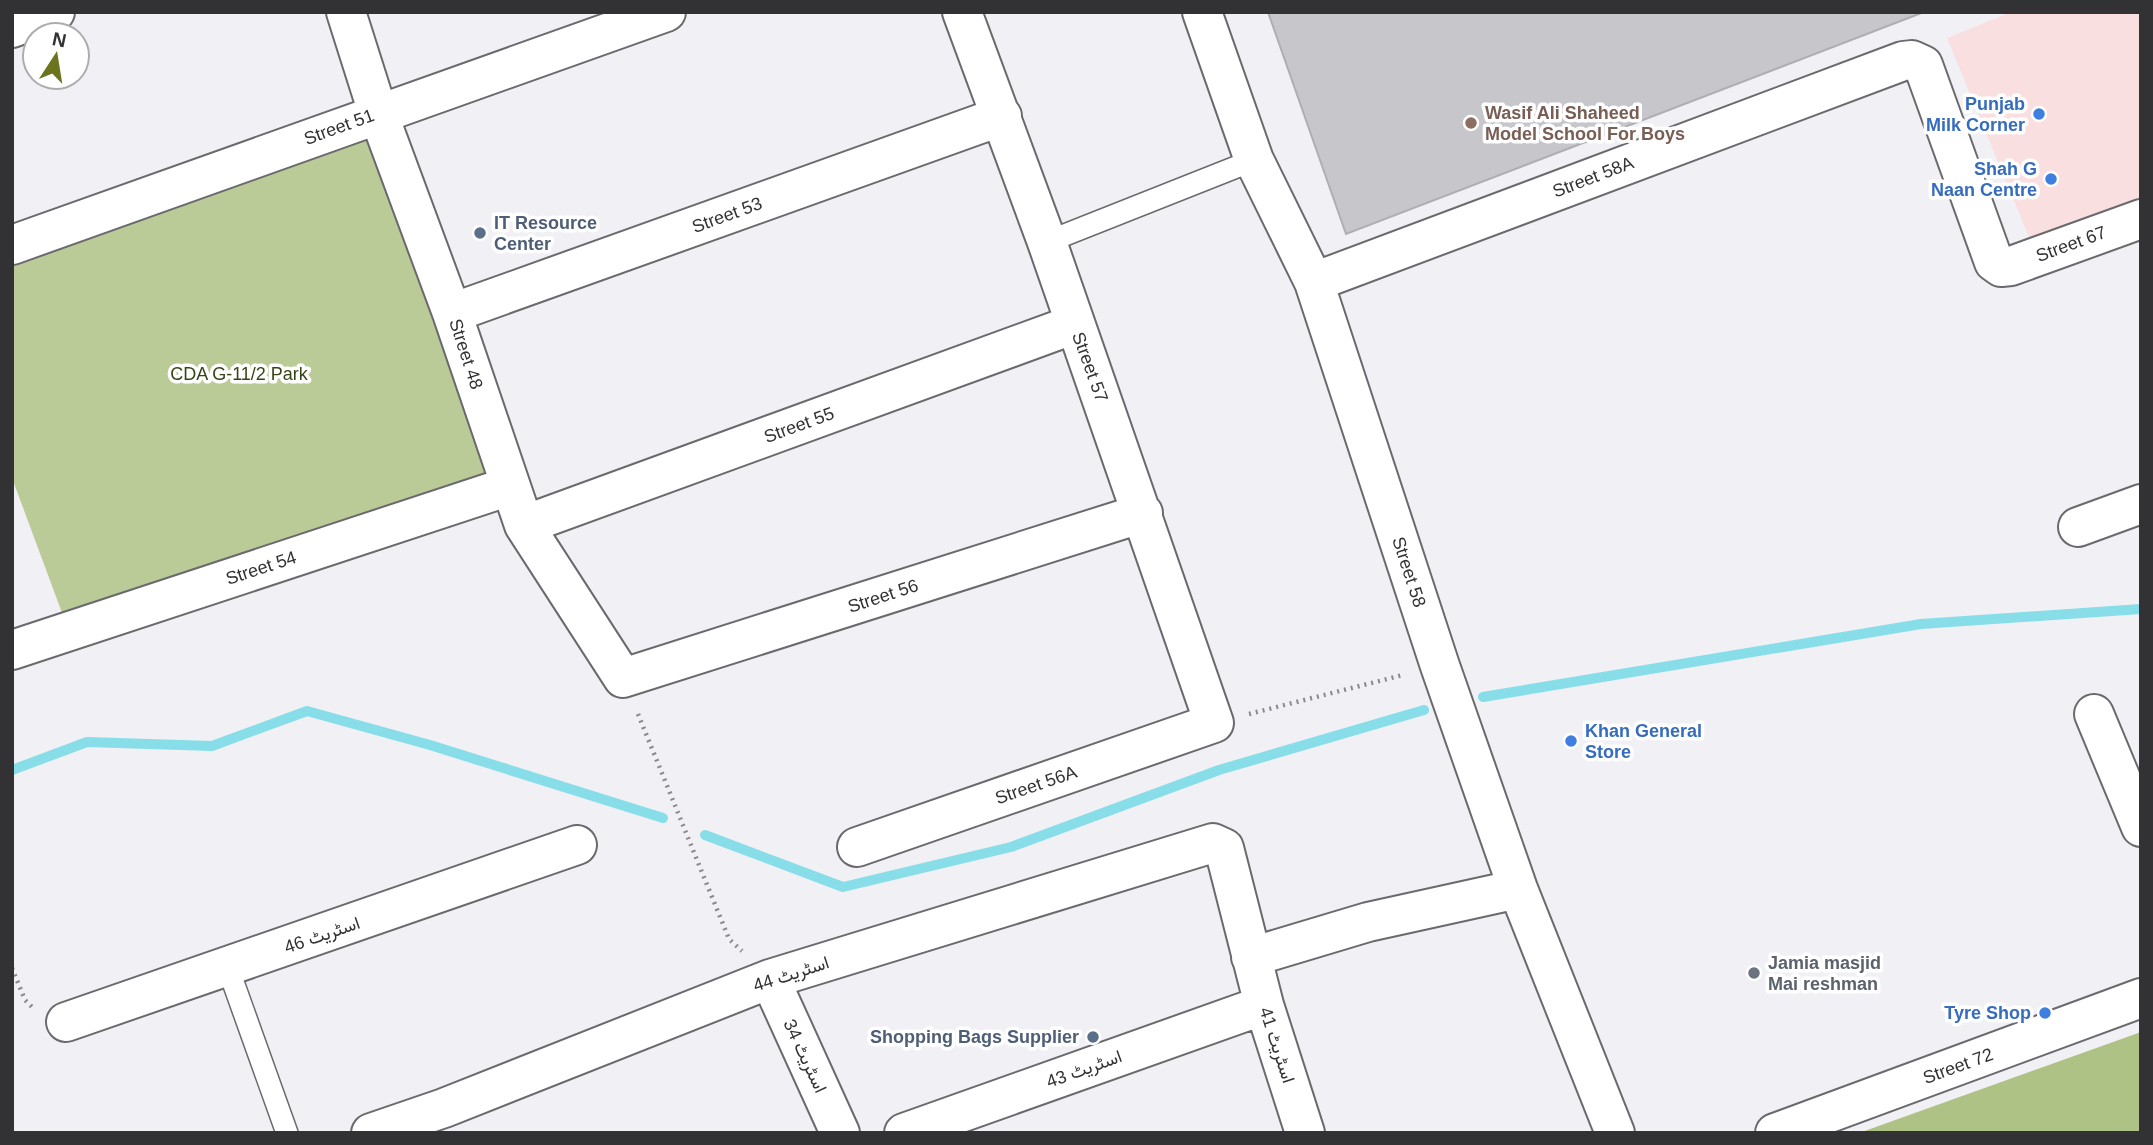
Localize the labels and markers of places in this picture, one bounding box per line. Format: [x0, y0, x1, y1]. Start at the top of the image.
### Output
place label: Punjab Milk Corner [1926, 94, 2025, 135]
place label: Wasif Ali Shaheed Model School For Boys [1485, 103, 1685, 144]
marker: Punjab Milk Corner [2031, 106, 2047, 122]
marker: Wasif Ali Shaheed Model School For Boys [1463, 115, 1479, 131]
place label: Shah G Naan Centre [1931, 159, 2037, 200]
marker: Shah G Naan Centre [2043, 171, 2059, 187]
place label: IT Resource Center [494, 213, 597, 254]
marker: IT Resource Center [472, 225, 488, 241]
place label: Khan General Store [1585, 721, 1702, 762]
marker: Khan General Store [1563, 733, 1579, 749]
place label: Jamia masjid Mai reshman [1768, 953, 1881, 994]
marker: Jamia masjid Mai reshman [1746, 965, 1762, 981]
place label: Tyre Shop [1944, 1003, 2031, 1023]
marker: Tyre Shop [2037, 1005, 2053, 1021]
place label: Shopping Bags Supplier [870, 1027, 1079, 1047]
marker: Shopping Bags Supplier [1085, 1029, 1101, 1045]

